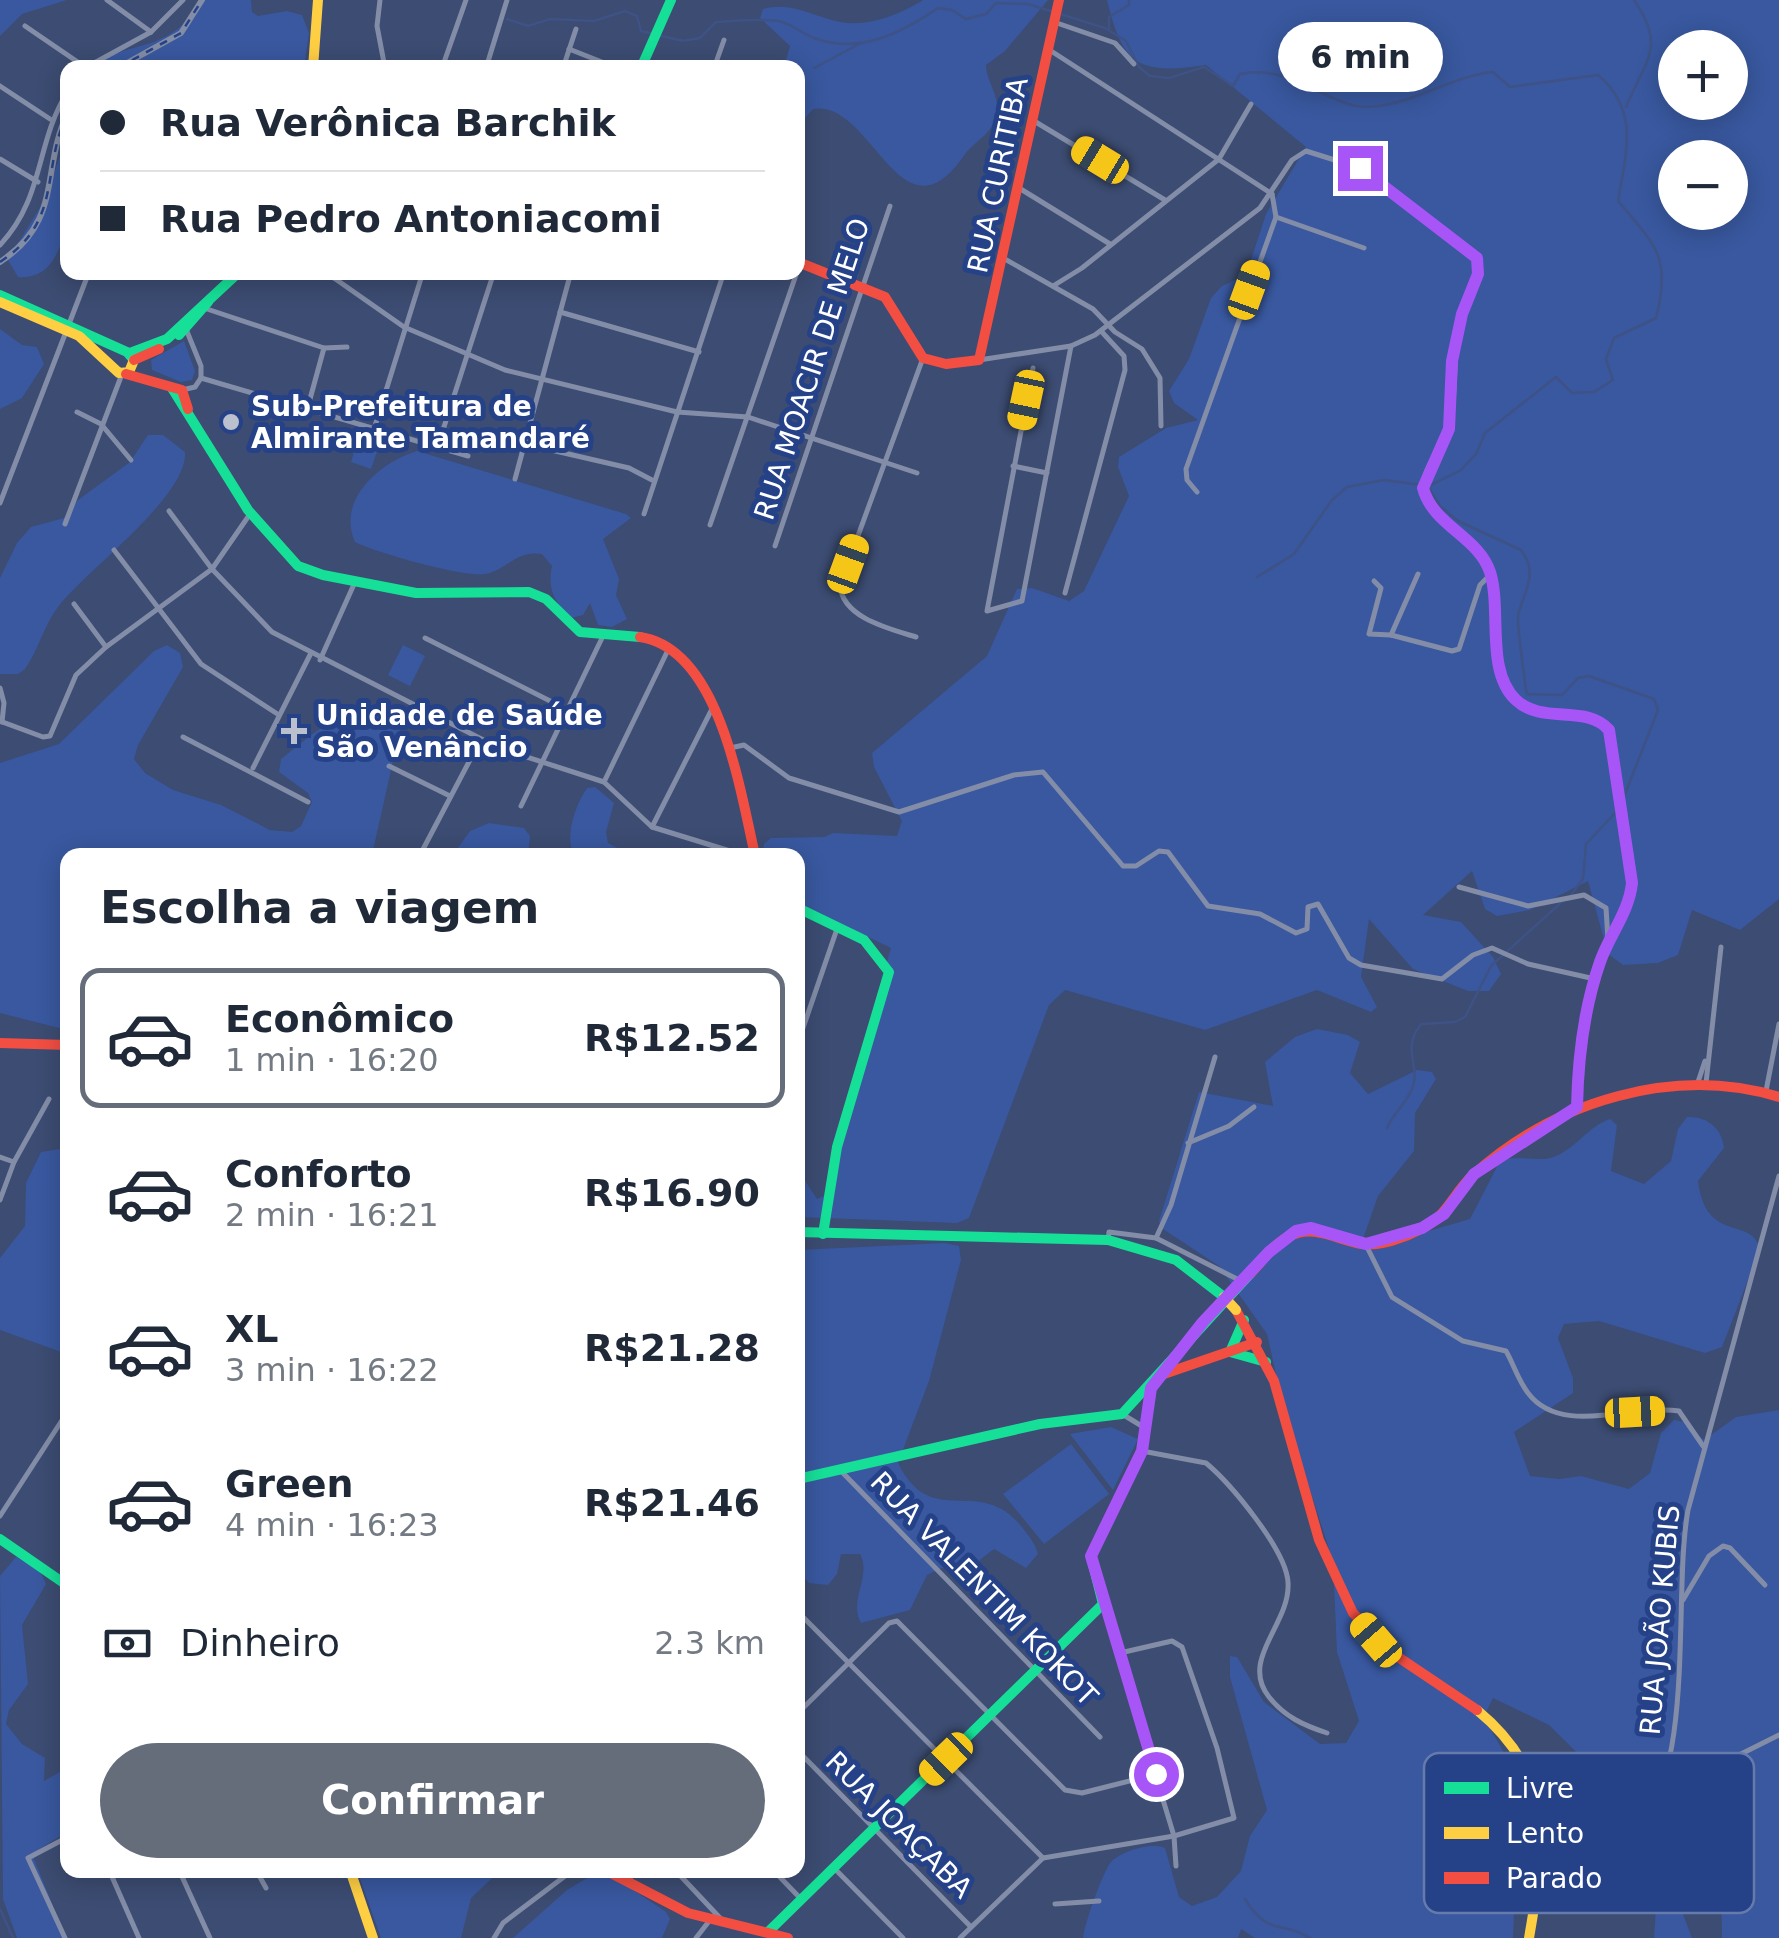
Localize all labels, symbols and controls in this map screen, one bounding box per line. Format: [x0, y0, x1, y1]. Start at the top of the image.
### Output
callout: 6 min [1278, 23, 1442, 93]
map controls [1658, 30, 1748, 230]
button: + [1658, 30, 1748, 120]
text: 6 min [1310, 38, 1411, 76]
street label: RUA CURITIBA [961, 74, 1035, 276]
text: Rua Verônica Barchik [160, 101, 616, 145]
car [1067, 132, 1133, 188]
button: − [1658, 140, 1748, 230]
route end [1338, 146, 1383, 191]
text: Rua Pedro Antoniacomi [160, 197, 662, 241]
street label: RUA MOACIR DE MELO [748, 214, 876, 524]
car [1225, 257, 1273, 323]
car [1005, 368, 1047, 432]
place label: Sub-Prefeitura de Almirante Tamandaré [251, 390, 590, 455]
marker: Sub-Prefeitura de Almirante Tamandaré [220, 411, 242, 433]
car [824, 531, 872, 597]
place label: Unidade de Saúde São Venâncio [316, 699, 603, 764]
marker: Unidade de Saúde São Venâncio [281, 718, 307, 744]
text: Escolha a viagem [100, 881, 539, 934]
icon: car [105, 993, 195, 1083]
text: Econômico [225, 997, 454, 1041]
text: R$12.52 [584, 1016, 760, 1060]
text: 1 min · 16:20 [225, 1041, 439, 1079]
icon: car [105, 1148, 195, 1238]
text: Conforto [225, 1152, 412, 1196]
text: R$16.90 [584, 1171, 760, 1215]
text: 2 min · 16:21 [225, 1196, 439, 1234]
icon: car [105, 1303, 195, 1393]
text: XL [225, 1307, 279, 1351]
text: R$21.28 [584, 1326, 760, 1370]
text: 3 min · 16:22 [225, 1351, 439, 1389]
car [1604, 1395, 1666, 1429]
icon: car [105, 1458, 195, 1548]
text: Green [225, 1462, 354, 1506]
street label: RUA VALENTIM KOKOT [864, 1465, 1105, 1713]
text: R$21.46 [584, 1481, 760, 1525]
street label: RUA JOÃO KUBIS [1634, 1504, 1686, 1736]
text: 4 min · 16:23 [225, 1506, 439, 1544]
car [1345, 1608, 1407, 1672]
icon: cash [100, 1616, 155, 1671]
text: Dinheiro [180, 1621, 340, 1665]
text: 2.3 km [654, 1624, 765, 1662]
car [914, 1727, 978, 1791]
button: Confirmar [100, 1743, 765, 1858]
street label: RUA JOAÇABA [819, 1745, 979, 1905]
route start [1134, 1752, 1179, 1797]
legend [1424, 1753, 1754, 1913]
text: Livre [1506, 1772, 1574, 1805]
text: Lento [1506, 1817, 1584, 1850]
text: Parado [1506, 1862, 1602, 1895]

